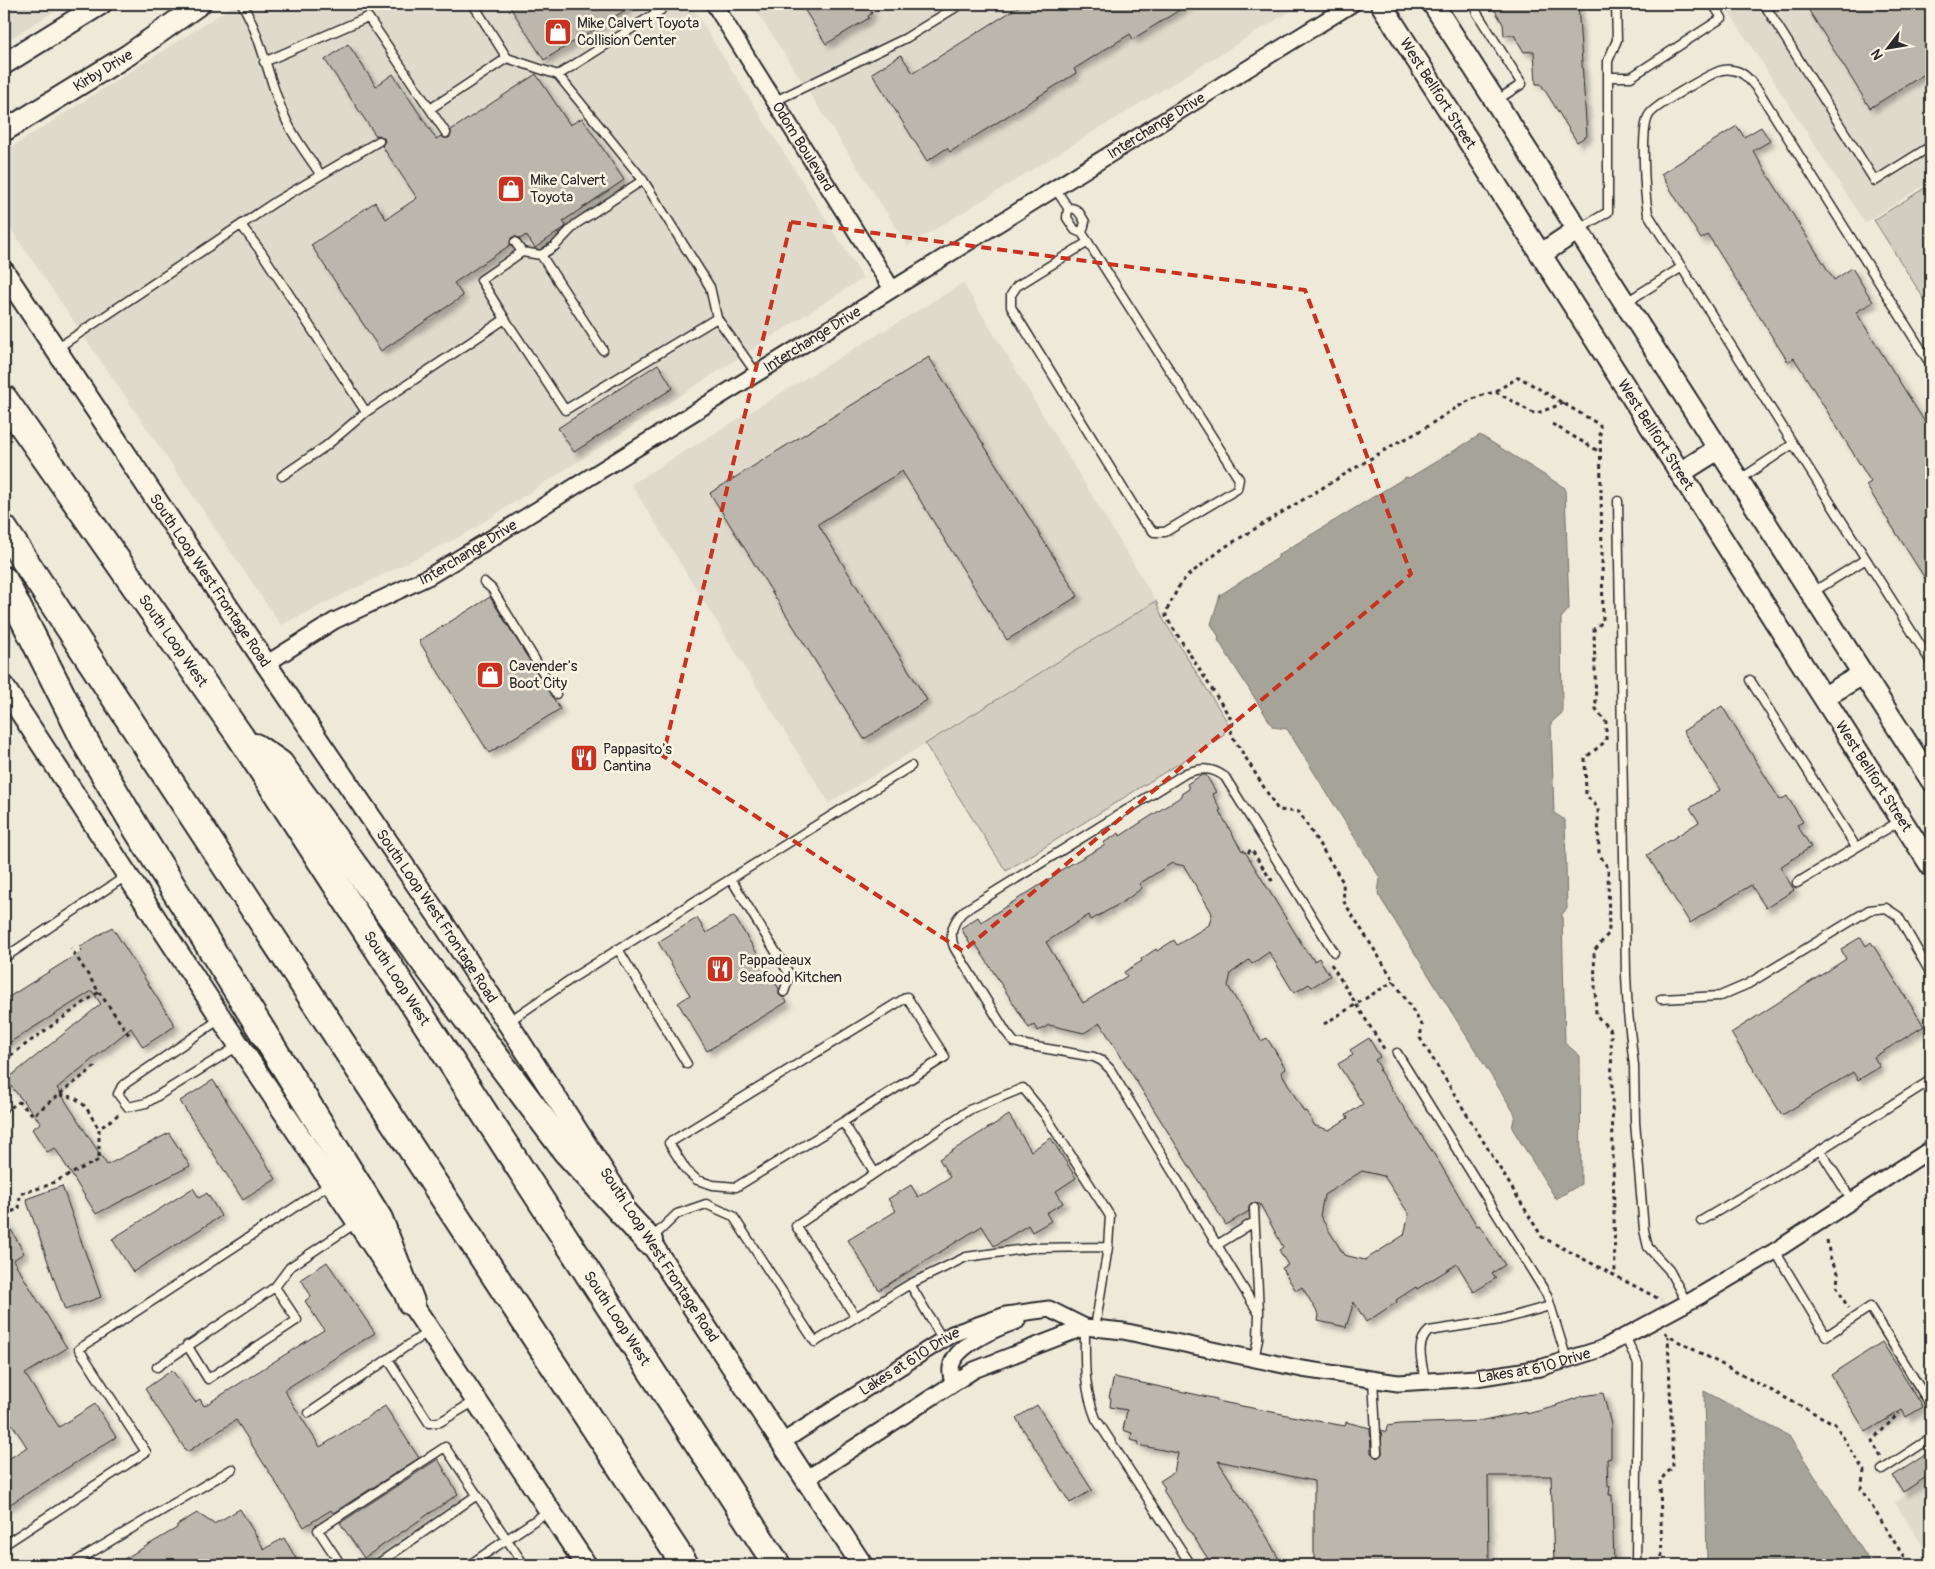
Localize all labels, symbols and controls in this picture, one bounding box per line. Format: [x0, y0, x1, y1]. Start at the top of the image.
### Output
place label: Mike Calvert Toyota Collision Center [577, 14, 699, 50]
shop icon: Mike Calvert Toyota Collision Center [543, 17, 573, 47]
north arrow [1862, 22, 1912, 72]
street label: West Bellfort Street [1396, 34, 1481, 153]
street label: Kirby Drive [70, 45, 137, 96]
text: N [1868, 46, 1887, 63]
street label: Interchange Drive [1104, 88, 1209, 163]
street label: Odom Boulevard [768, 98, 838, 195]
place label: Mike Calvert Toyota [530, 171, 607, 207]
shop icon: Mike Calvert Toyota [496, 174, 526, 204]
street label: Interchange Drive [760, 301, 865, 377]
street label: West Bellfort Street [1613, 376, 1699, 495]
street label: South Loop West Frontage Road [145, 490, 275, 670]
street label: Interchange Drive [416, 515, 521, 589]
street label: South Loop West [134, 591, 212, 691]
place label: Cavender's Boot City [509, 657, 578, 693]
shop icon: Cavender's Boot City [475, 660, 505, 690]
street label: West Bellfort Street [1831, 717, 1917, 836]
place label: Pappasito's Cantina [603, 740, 672, 776]
restaurant icon: Pappasito's Cantina [569, 743, 599, 773]
street label: South Loop West Frontage Road [372, 826, 502, 1006]
street label: South Loop West [360, 928, 434, 1028]
place label: Pappadeaux Seafood Kitchen [739, 951, 842, 987]
restaurant icon: Pappadeaux Seafood Kitchen [705, 954, 735, 984]
street label: South Loop West Frontage Road [596, 1164, 722, 1346]
street label: South Loop West [579, 1268, 653, 1368]
street label: Lakes at 610 Drive [856, 1322, 962, 1400]
street label: Lakes at 610 Drive [1476, 1343, 1593, 1387]

